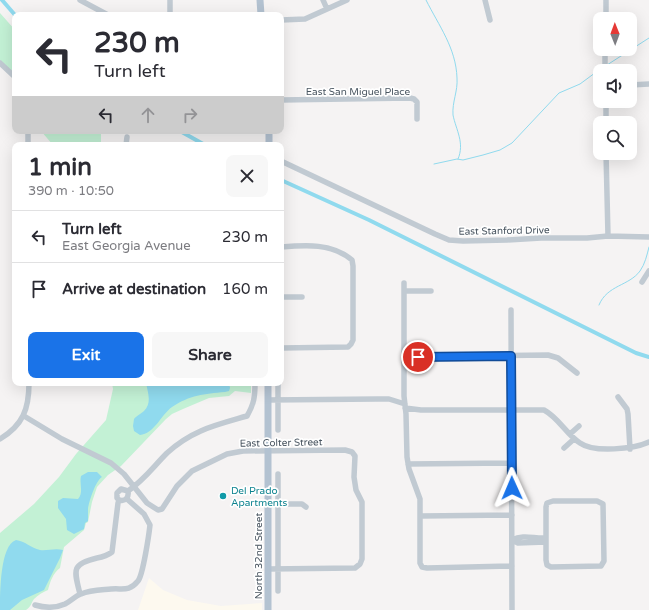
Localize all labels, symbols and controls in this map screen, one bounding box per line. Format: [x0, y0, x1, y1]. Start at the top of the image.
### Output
north arrow [593, 12, 637, 56]
map controls [593, 12, 637, 160]
text: 230 m [94, 26, 180, 60]
icon: left [28, 28, 80, 80]
text: Turn left [94, 60, 166, 82]
button: sound [593, 64, 637, 108]
street label: East San Miguel Place [306, 86, 411, 98]
icon: left [95, 104, 117, 126]
icon: ahead [137, 104, 159, 126]
icon: right [179, 104, 201, 126]
button: search [593, 116, 637, 160]
text: 1 min [28, 153, 92, 182]
button: close [226, 155, 268, 197]
text: 390 m · 10:50 [28, 183, 114, 199]
text: Turn left [62, 220, 122, 238]
street label: East Stanford Drive [458, 224, 550, 238]
icon: left [28, 226, 50, 248]
text: 230 m [222, 228, 268, 246]
text: East Georgia Avenue [62, 238, 191, 254]
icon: arrive [28, 278, 50, 300]
text: Arrive at destination [62, 280, 206, 298]
text: 160 m [222, 280, 268, 298]
button: Exit [28, 332, 144, 378]
button: Share [152, 332, 268, 378]
pin [401, 340, 435, 374]
icon: arrive [407, 346, 429, 368]
street label: East Colter Street [239, 436, 323, 450]
position arrow [491, 467, 533, 509]
place label: Del Prado Apartments [231, 485, 288, 509]
marker: Del Prado Apartments [218, 491, 228, 501]
street label: North 32nd Street [253, 513, 265, 599]

